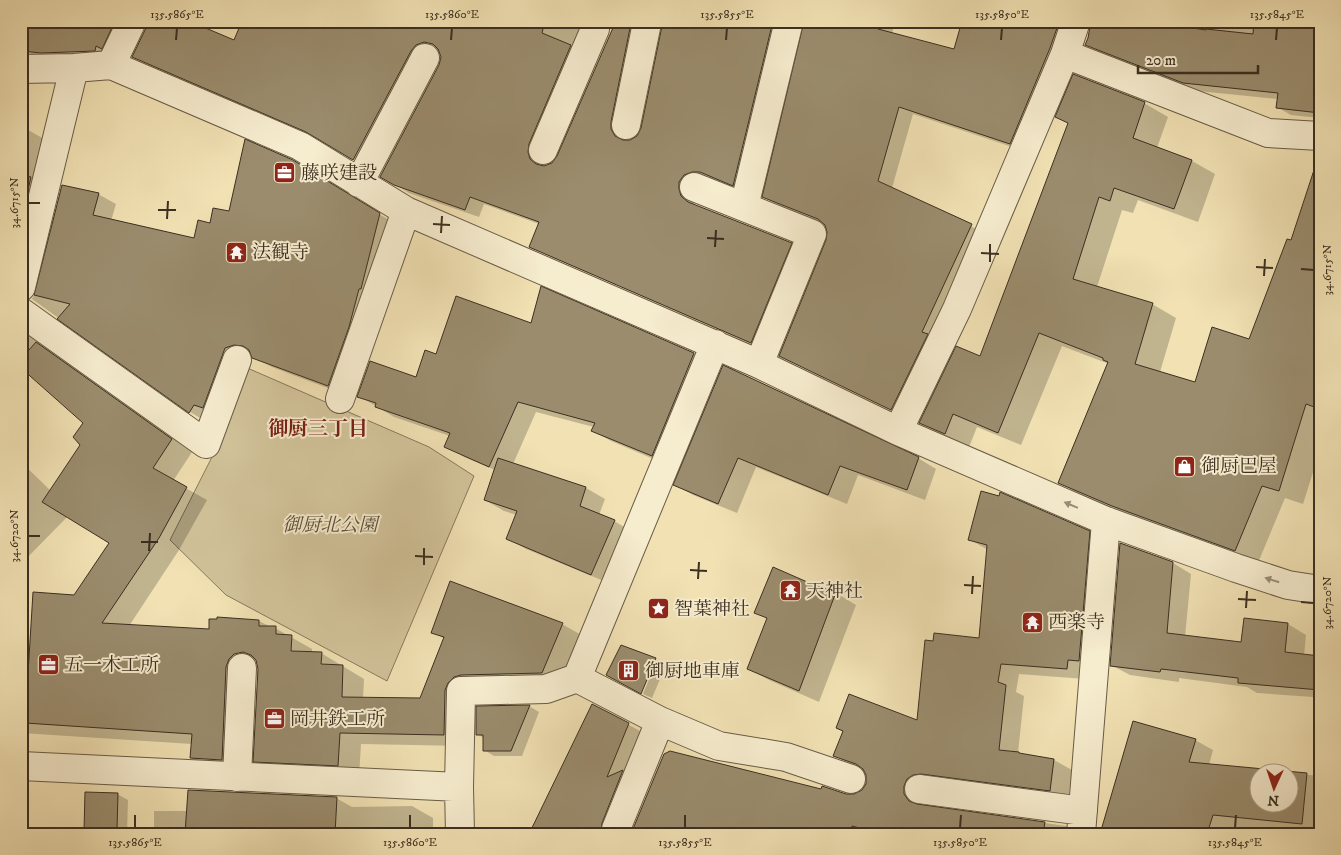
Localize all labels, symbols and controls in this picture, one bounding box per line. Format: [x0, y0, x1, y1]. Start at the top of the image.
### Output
text: 135.5865°E [150, 7, 204, 22]
text: 135.5860°E [425, 7, 480, 22]
text: 135.5855°E [700, 7, 754, 22]
text: 135.5850°E [975, 7, 1029, 22]
text: 135.5845°E [1250, 7, 1305, 22]
scale bar [1138, 42, 1258, 74]
text: 20 m [1146, 51, 1176, 70]
office icon: 藤咲建設 [273, 161, 297, 185]
place label: 藤咲建設 [301, 162, 377, 185]
text: 34.6715°N [7, 177, 22, 229]
temple icon: 法観寺 [224, 240, 248, 264]
place label: 法観寺 [252, 241, 309, 264]
text: 34.6715°N [1320, 244, 1335, 296]
district label: 御厨三丁目 [268, 417, 368, 442]
shop icon: 御厨巴屋 [1173, 454, 1197, 478]
place label: 御厨巴屋 [1201, 455, 1277, 478]
one-way arrow [1064, 501, 1078, 509]
text: 34.6720°N [7, 509, 22, 563]
park label: 御厨北公園 [282, 514, 380, 537]
one-way arrow [1265, 575, 1280, 583]
text: 34.6720°N [1320, 576, 1335, 630]
temple icon: 天神社 [778, 579, 802, 603]
place label: 天神社 [806, 580, 863, 603]
place icon: 智葉神社 [646, 597, 670, 621]
place label: 智葉神社 [674, 598, 750, 621]
temple icon: 西楽寺 [1020, 610, 1044, 634]
place label: 西楽寺 [1048, 611, 1105, 634]
office icon: 五一木工所 [36, 653, 60, 677]
place label: 五一木工所 [64, 654, 159, 677]
building icon: 御厨地車庫 [617, 659, 641, 683]
place label: 御厨地車庫 [645, 660, 740, 683]
office icon: 岡井鉄工所 [262, 707, 286, 731]
place label: 岡井鉄工所 [290, 708, 385, 731]
north arrow [1248, 762, 1298, 812]
text: N [1267, 791, 1280, 809]
text: 135.5865°E [108, 835, 162, 850]
text: 135.5860°E [383, 835, 438, 850]
text: 135.5855°E [658, 835, 712, 850]
text: 135.5850°E [933, 835, 987, 850]
text: 135.5845°E [1208, 835, 1263, 850]

